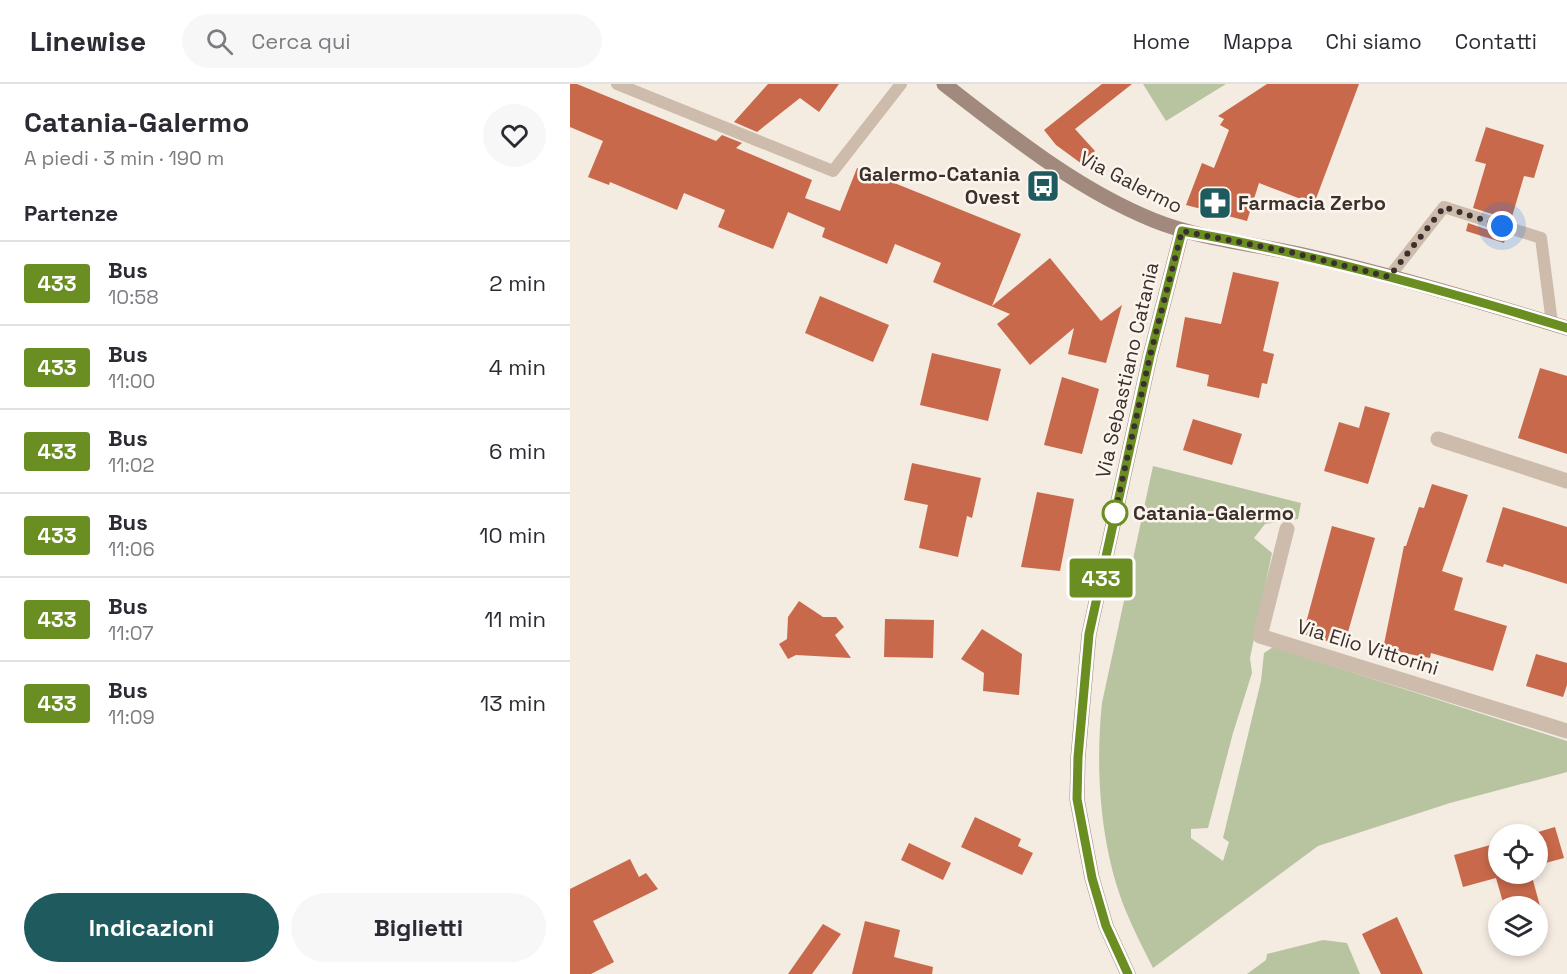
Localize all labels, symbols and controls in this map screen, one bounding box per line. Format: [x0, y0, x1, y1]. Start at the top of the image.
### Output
search box [182, 14, 602, 68]
text: Linewise [30, 23, 146, 59]
icon: search [203, 25, 236, 58]
text: Cerca qui [251, 27, 351, 55]
text: Home [1133, 28, 1190, 55]
text: Mappa [1223, 28, 1292, 55]
text: Chi siamo [1325, 28, 1422, 55]
text: Contatti [1455, 28, 1537, 55]
text: Catania-Galermo [24, 104, 249, 140]
button: heart [483, 104, 546, 167]
text: A piedi · 3 min · 190 m [24, 145, 224, 171]
street label: Via Galermo [1075, 145, 1187, 219]
place label: Galermo-Catania Ovest [859, 161, 1020, 210]
bus stop icon: Galermo-Catania Ovest [1025, 168, 1061, 204]
pharmacy icon: Farmacia Zerbo [1197, 185, 1233, 221]
place label: Farmacia Zerbo [1238, 190, 1386, 216]
text: Partenze [24, 199, 118, 227]
your location [1487, 211, 1517, 241]
text: Bus [108, 256, 148, 284]
street label: Via Sebastiano Catania [1089, 259, 1165, 481]
text: 2 min [489, 269, 546, 297]
text: 433 [38, 270, 76, 297]
text: 10:58 [108, 284, 159, 310]
text: Bus [108, 340, 148, 368]
text: 4 min [489, 353, 546, 381]
text: 433 [38, 354, 76, 381]
text: 11:00 [108, 368, 155, 394]
text: Bus [108, 424, 148, 452]
text: 6 min [489, 437, 546, 465]
text: 433 [38, 438, 76, 465]
text: 11:02 [108, 452, 155, 478]
marker: Catania-Galermo [1102, 500, 1128, 526]
place label: Catania-Galermo [1133, 500, 1294, 526]
text: Bus [108, 508, 148, 536]
text: 10 min [479, 521, 546, 549]
text: 433 [38, 522, 76, 549]
text: 11:06 [108, 536, 155, 562]
line badge: 433 [1066, 558, 1136, 598]
text: 433 [1082, 565, 1120, 592]
text: Bus [108, 592, 148, 620]
text: 11 min [484, 605, 546, 633]
text: 433 [38, 606, 76, 633]
street label: Via Elio Vittorini [1294, 613, 1442, 681]
text: 11:07 [108, 620, 154, 646]
text: Bus [108, 676, 148, 704]
text: 13 min [480, 689, 546, 717]
text: 433 [38, 690, 76, 717]
text: 11:09 [108, 704, 155, 730]
map controls [1488, 824, 1548, 956]
button: locate [1488, 824, 1548, 884]
button: Indicazioni [24, 893, 279, 962]
button: Biglietti [291, 893, 546, 962]
button: layers [1488, 896, 1548, 956]

